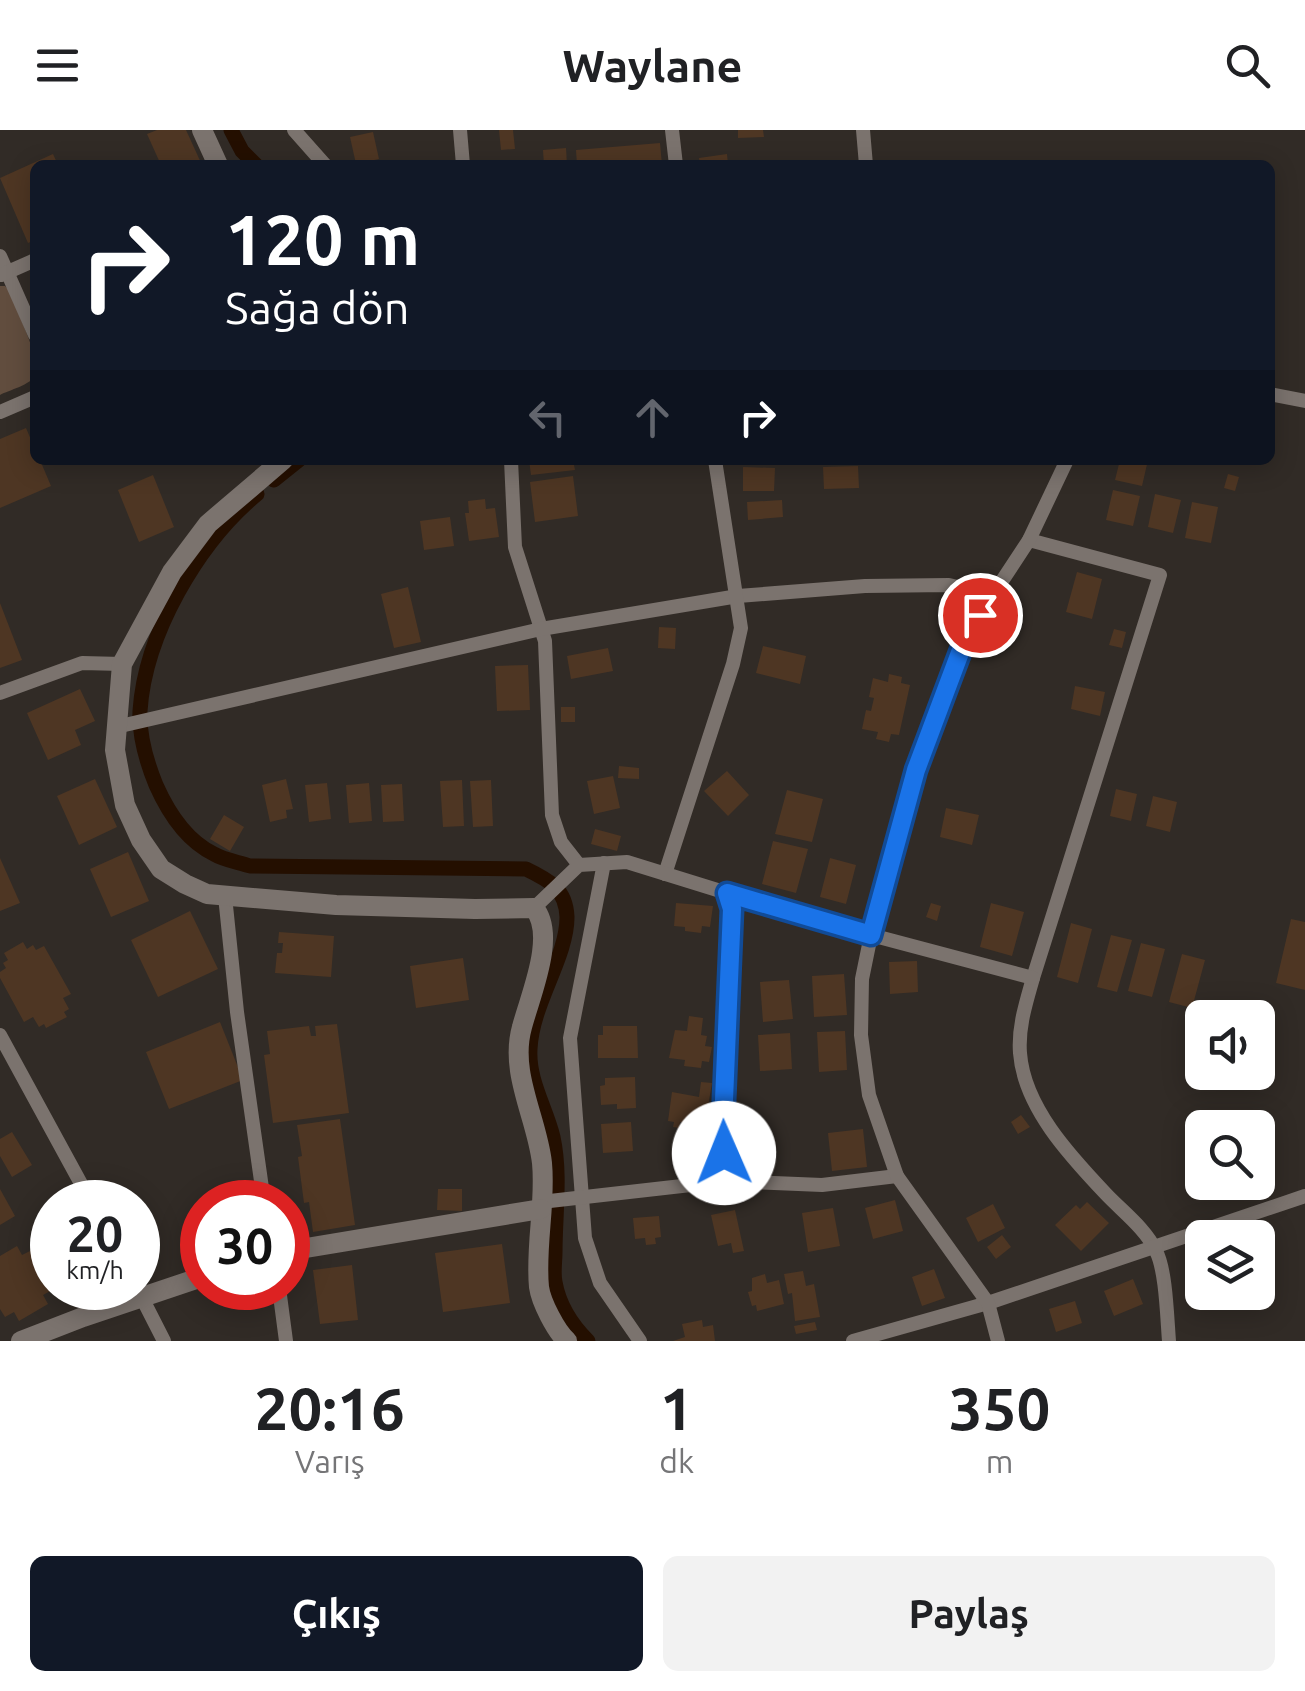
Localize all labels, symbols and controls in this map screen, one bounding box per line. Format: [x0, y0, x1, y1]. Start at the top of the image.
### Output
icon: menu [30, 38, 85, 93]
icon: search [1220, 38, 1275, 93]
text: Waylane [563, 40, 742, 91]
icon: right [60, 200, 190, 330]
text: 120 m [225, 200, 420, 278]
text: Sağa dön [225, 282, 409, 333]
icon: left [520, 390, 575, 445]
icon: ahead [625, 390, 680, 445]
icon: right [730, 390, 785, 445]
pin [938, 573, 1023, 658]
icon: arrive [953, 588, 1008, 643]
map controls [1185, 1000, 1275, 1310]
button: sound [1185, 1000, 1275, 1090]
position arrow [672, 1101, 776, 1205]
button: search [1185, 1110, 1275, 1200]
speed limit sign: 30 [180, 1180, 310, 1310]
text: 20 [67, 1205, 123, 1261]
button: layers [1185, 1220, 1275, 1310]
text: km/h [66, 1256, 124, 1284]
text: 20:16 [255, 1374, 405, 1441]
text: 1 [660, 1374, 694, 1441]
text: 350 [949, 1374, 1050, 1441]
text: Varış [295, 1443, 365, 1479]
text: dk [659, 1443, 694, 1479]
text: m [986, 1443, 1013, 1479]
button: Çıkış [30, 1556, 643, 1671]
button: Paylaş [663, 1556, 1275, 1671]

